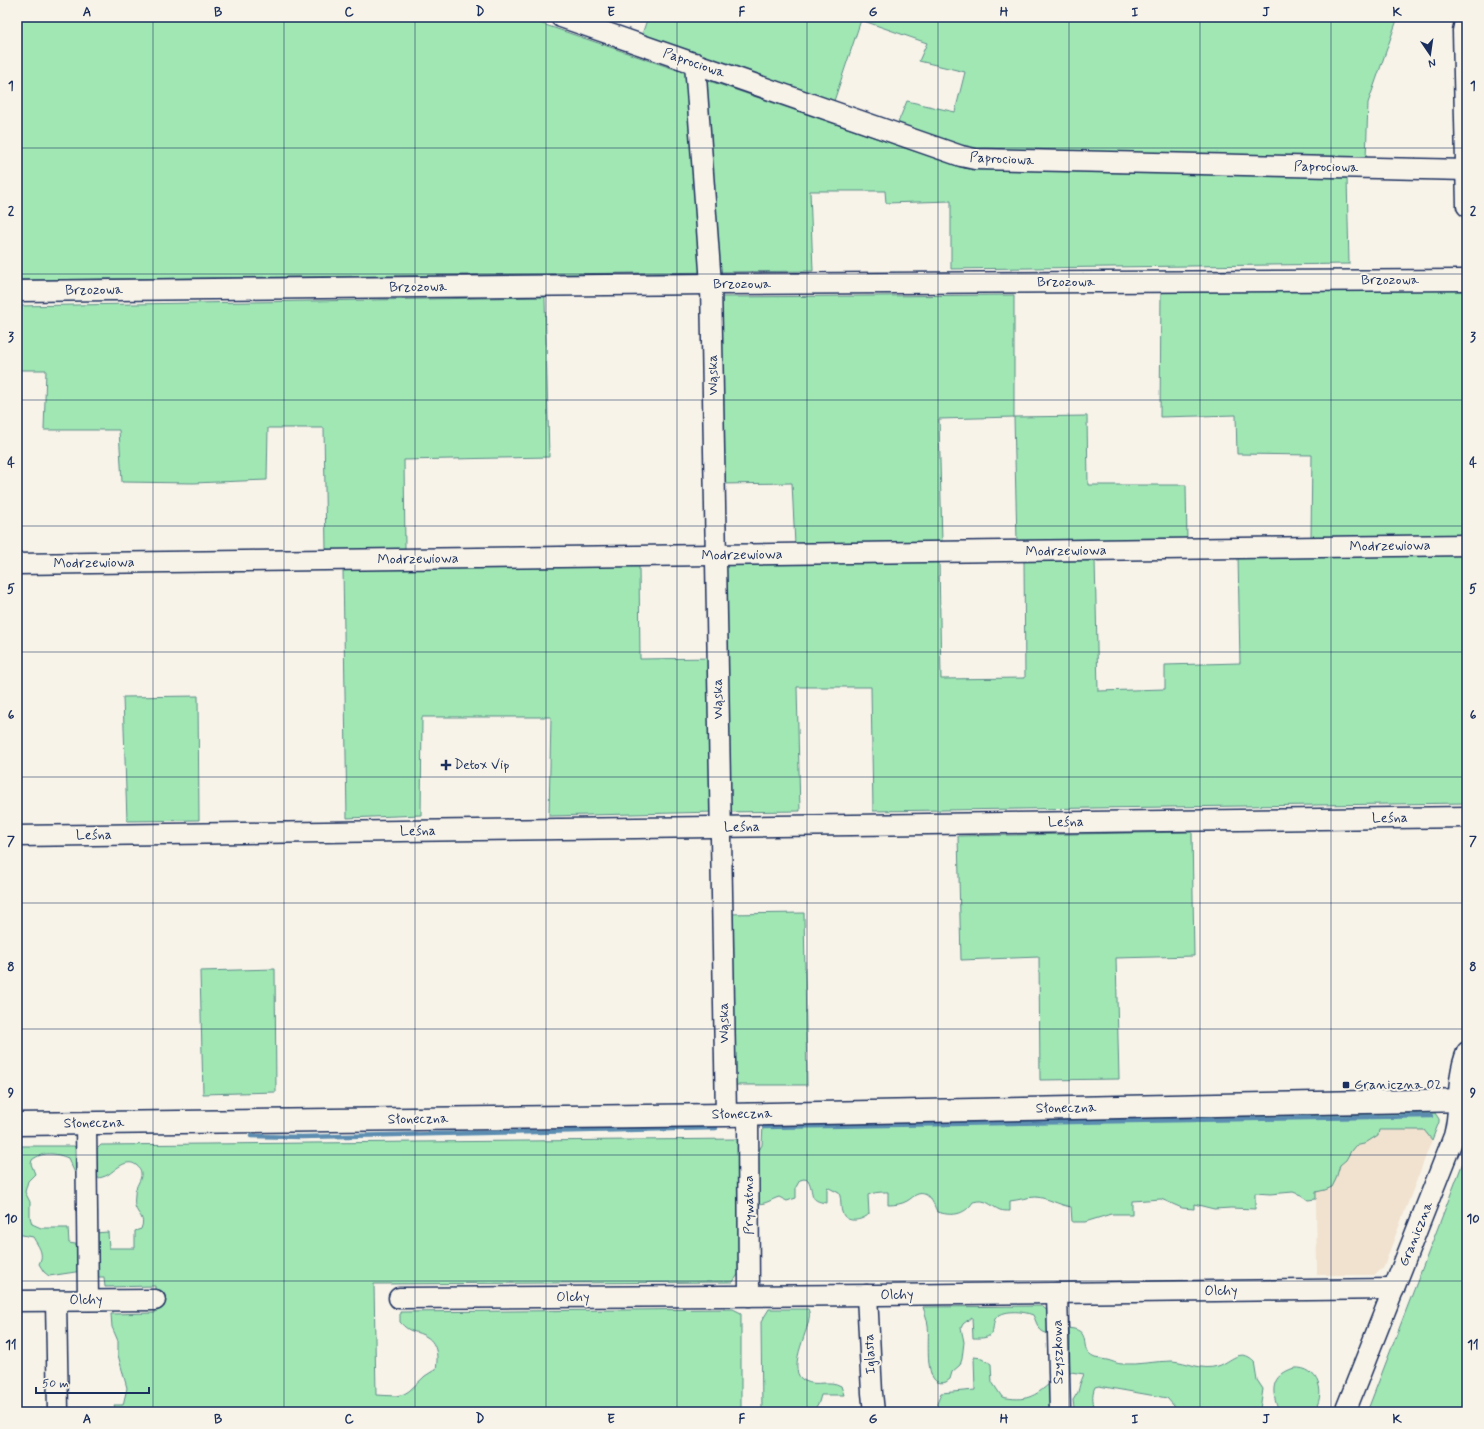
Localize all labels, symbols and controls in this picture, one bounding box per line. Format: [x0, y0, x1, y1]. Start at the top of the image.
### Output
text: A [83, 4, 91, 21]
text: B [214, 4, 223, 21]
text: C [344, 4, 354, 21]
text: D [476, 4, 485, 21]
text: E [607, 4, 615, 21]
text: F [739, 4, 746, 21]
text: G [869, 4, 878, 21]
text: H [1000, 4, 1009, 21]
text: I [1132, 4, 1139, 21]
text: J [1262, 4, 1270, 21]
text: K [1392, 4, 1402, 21]
north arrow [1410, 34, 1450, 74]
street label: Paprociowa [661, 44, 728, 82]
text: N [1427, 55, 1437, 70]
text: 1 [8, 78, 14, 95]
text: 1 [1470, 78, 1476, 95]
street label: Paprociowa [969, 148, 1035, 170]
street label: Paprociowa [1294, 157, 1359, 177]
text: 2 [8, 203, 15, 220]
text: 2 [1470, 203, 1477, 220]
street label: Brzozowa [1361, 271, 1420, 289]
street label: Brzozowa [1037, 273, 1096, 291]
street label: Brzozowa [713, 275, 772, 293]
street label: Brzozowa [389, 277, 448, 297]
street label: Brzozowa [65, 280, 124, 300]
text: 3 [8, 329, 14, 346]
text: 3 [1470, 329, 1476, 346]
street label: Wąska [704, 354, 722, 396]
text: 4 [7, 455, 15, 472]
text: 4 [1469, 455, 1477, 472]
street label: Modrzewiowa [1349, 536, 1431, 556]
street label: Modrzewiowa [1025, 541, 1107, 561]
street label: Modrzewiowa [701, 545, 783, 565]
street label: Modrzewiowa [377, 549, 459, 569]
street label: Modrzewiowa [53, 553, 135, 573]
text: 5 [7, 581, 15, 598]
text: 5 [1469, 581, 1477, 598]
street label: Wąska [709, 678, 727, 720]
text: 6 [8, 707, 15, 724]
text: 6 [1470, 707, 1477, 724]
place label: Detox Vip [454, 756, 509, 774]
marker: Detox Vip [441, 760, 451, 770]
street label: Leśna [1372, 809, 1408, 827]
street label: Leśna [1048, 813, 1084, 831]
street label: Leśna [724, 818, 760, 836]
street label: Leśna [400, 822, 436, 840]
street label: Leśna [76, 826, 112, 844]
text: 7 [7, 833, 15, 850]
text: 7 [1469, 833, 1477, 850]
text: 8 [7, 959, 15, 976]
text: 8 [1469, 959, 1477, 976]
street label: Wąska [715, 1002, 733, 1044]
place label: Graniczna 02 [1354, 1076, 1442, 1094]
marker: Graniczna 02 [1341, 1080, 1351, 1090]
text: 9 [8, 1085, 15, 1102]
text: 9 [1470, 1085, 1477, 1102]
street label: Słoneczna [1035, 1098, 1097, 1118]
street label: Słoneczna [711, 1104, 773, 1124]
street label: Słoneczna [387, 1109, 449, 1129]
street label: Słoneczna [63, 1113, 125, 1133]
street label: Prywatna [740, 1175, 758, 1235]
street label: Graniczna [1395, 1198, 1437, 1269]
text: 10 [4, 1211, 18, 1228]
text: 10 [1466, 1211, 1480, 1228]
street label: Olchy [1204, 1282, 1238, 1300]
street label: Olchy [880, 1286, 914, 1304]
street label: Olchy [556, 1288, 590, 1306]
street label: Olchy [69, 1291, 103, 1309]
street label: Szyszkowa [1048, 1319, 1068, 1384]
street label: Iglasta [860, 1333, 880, 1375]
text: 11 [5, 1337, 17, 1354]
text: 11 [1467, 1337, 1479, 1354]
scale bar [36, 1369, 149, 1395]
text: 50 m [42, 1376, 69, 1392]
text: A [83, 1411, 91, 1428]
text: B [214, 1411, 223, 1428]
text: C [344, 1411, 354, 1428]
text: D [476, 1411, 485, 1428]
text: E [607, 1411, 615, 1428]
text: F [739, 1411, 746, 1428]
text: G [869, 1411, 878, 1428]
text: H [1000, 1411, 1009, 1428]
text: I [1132, 1411, 1139, 1428]
text: J [1262, 1411, 1270, 1428]
text: K [1392, 1411, 1402, 1428]

